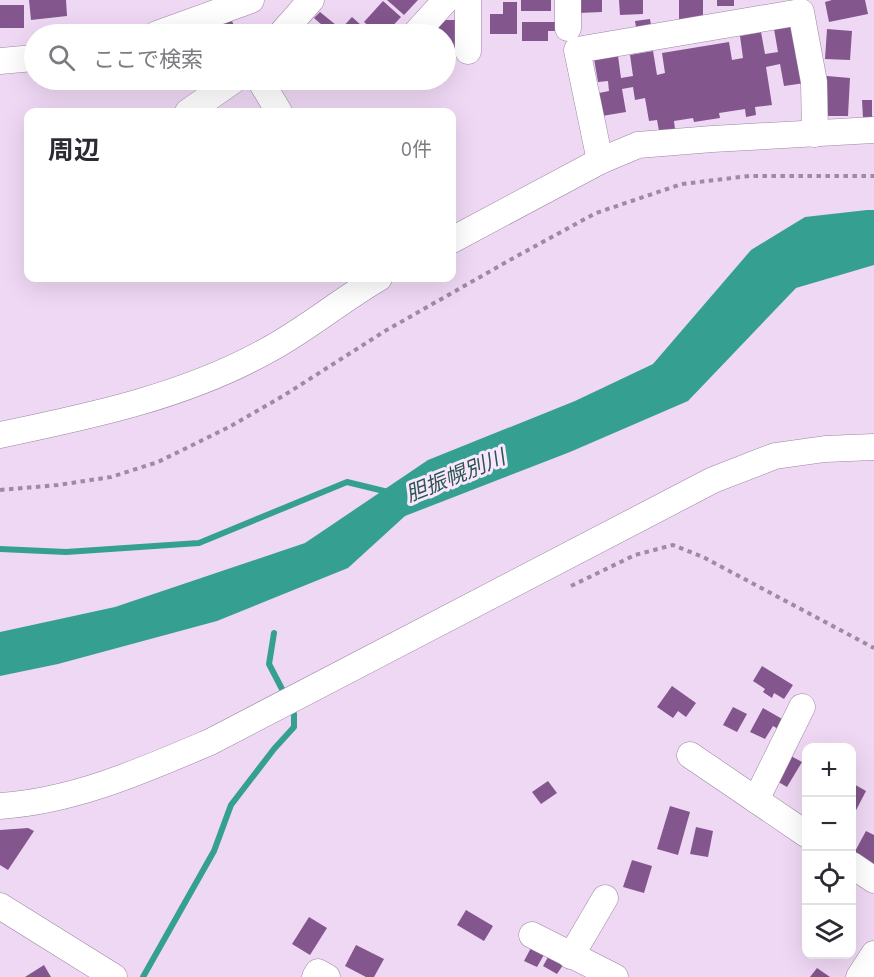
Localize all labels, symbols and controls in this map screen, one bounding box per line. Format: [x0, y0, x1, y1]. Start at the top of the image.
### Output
search box [24, 24, 456, 90]
icon: search [45, 41, 78, 74]
text: ここで検索 [93, 46, 203, 71]
text: 周辺 [48, 135, 100, 164]
text: 0件 [401, 137, 432, 160]
water label: 胆振幌別川 [402, 443, 510, 506]
map controls [802, 743, 856, 959]
button: + [802, 743, 856, 797]
button: − [802, 797, 856, 851]
button: locate [802, 851, 856, 905]
button: layers [802, 905, 856, 959]

